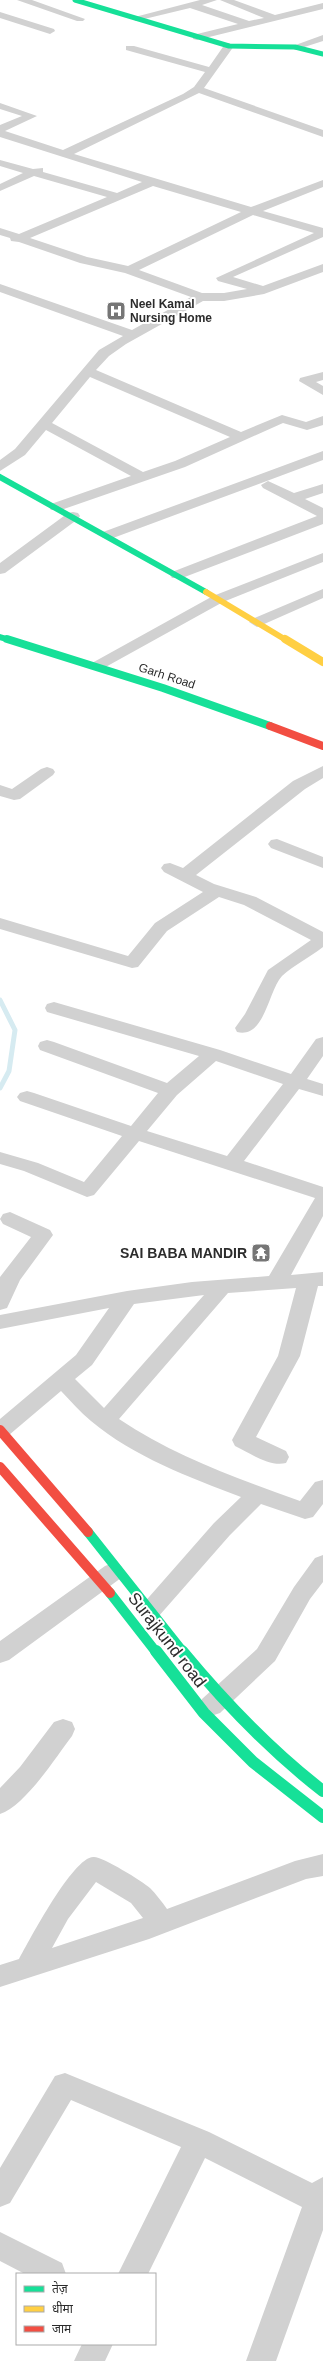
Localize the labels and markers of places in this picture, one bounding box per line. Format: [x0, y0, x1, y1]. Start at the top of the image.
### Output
place label: Neel Kamal Nursing Home [130, 297, 212, 325]
hospital icon: Neel Kamal Nursing Home [105, 300, 127, 322]
temple icon: SAI BABA MANDIR [250, 1242, 272, 1264]
place label: SAI BABA MANDIR [120, 1245, 247, 1261]

